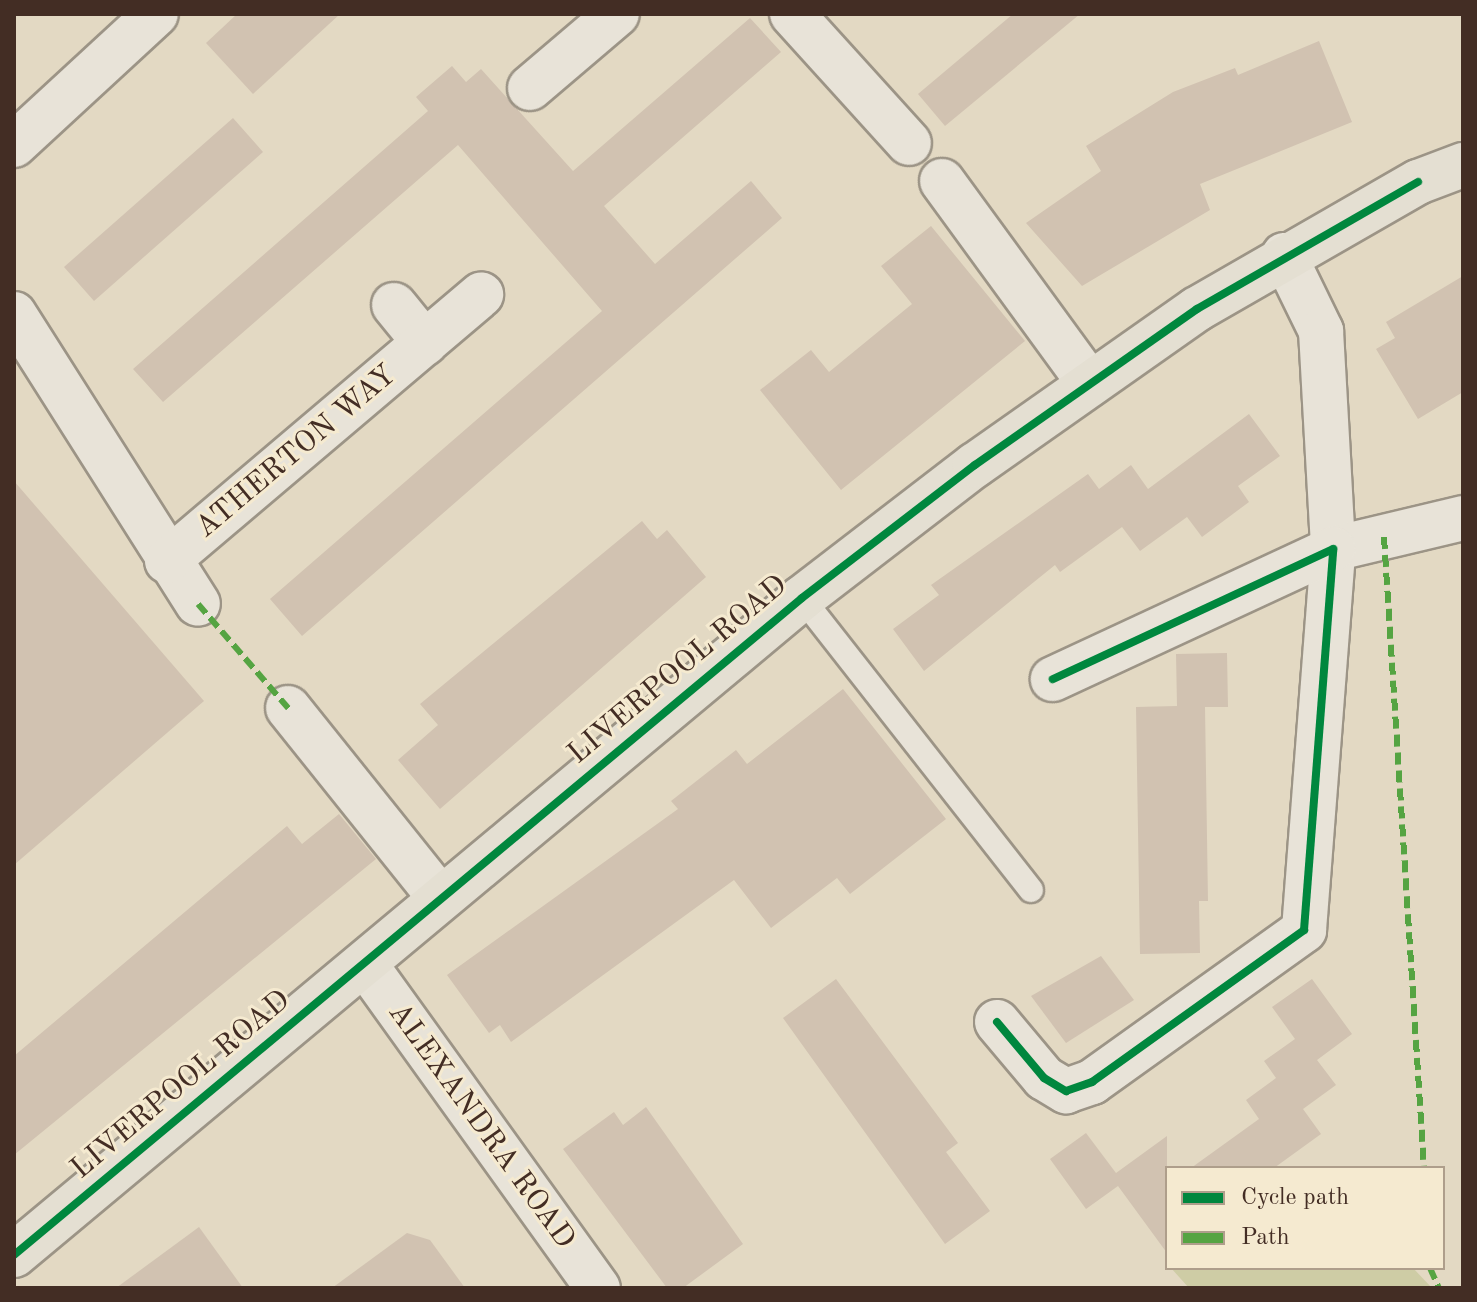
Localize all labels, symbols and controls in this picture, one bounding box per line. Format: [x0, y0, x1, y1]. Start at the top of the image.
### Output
street label: ATHERTON WAY [189, 358, 403, 546]
street label: LIVERPOOL ROAD [561, 568, 795, 772]
street label: LIVERPOOL ROAD [64, 983, 298, 1187]
street label: ALEXANDRA ROAD [380, 996, 582, 1256]
legend [1165, 1166, 1445, 1270]
text: Cycle path [1241, 1186, 1349, 1210]
text: Path [1241, 1226, 1290, 1250]

